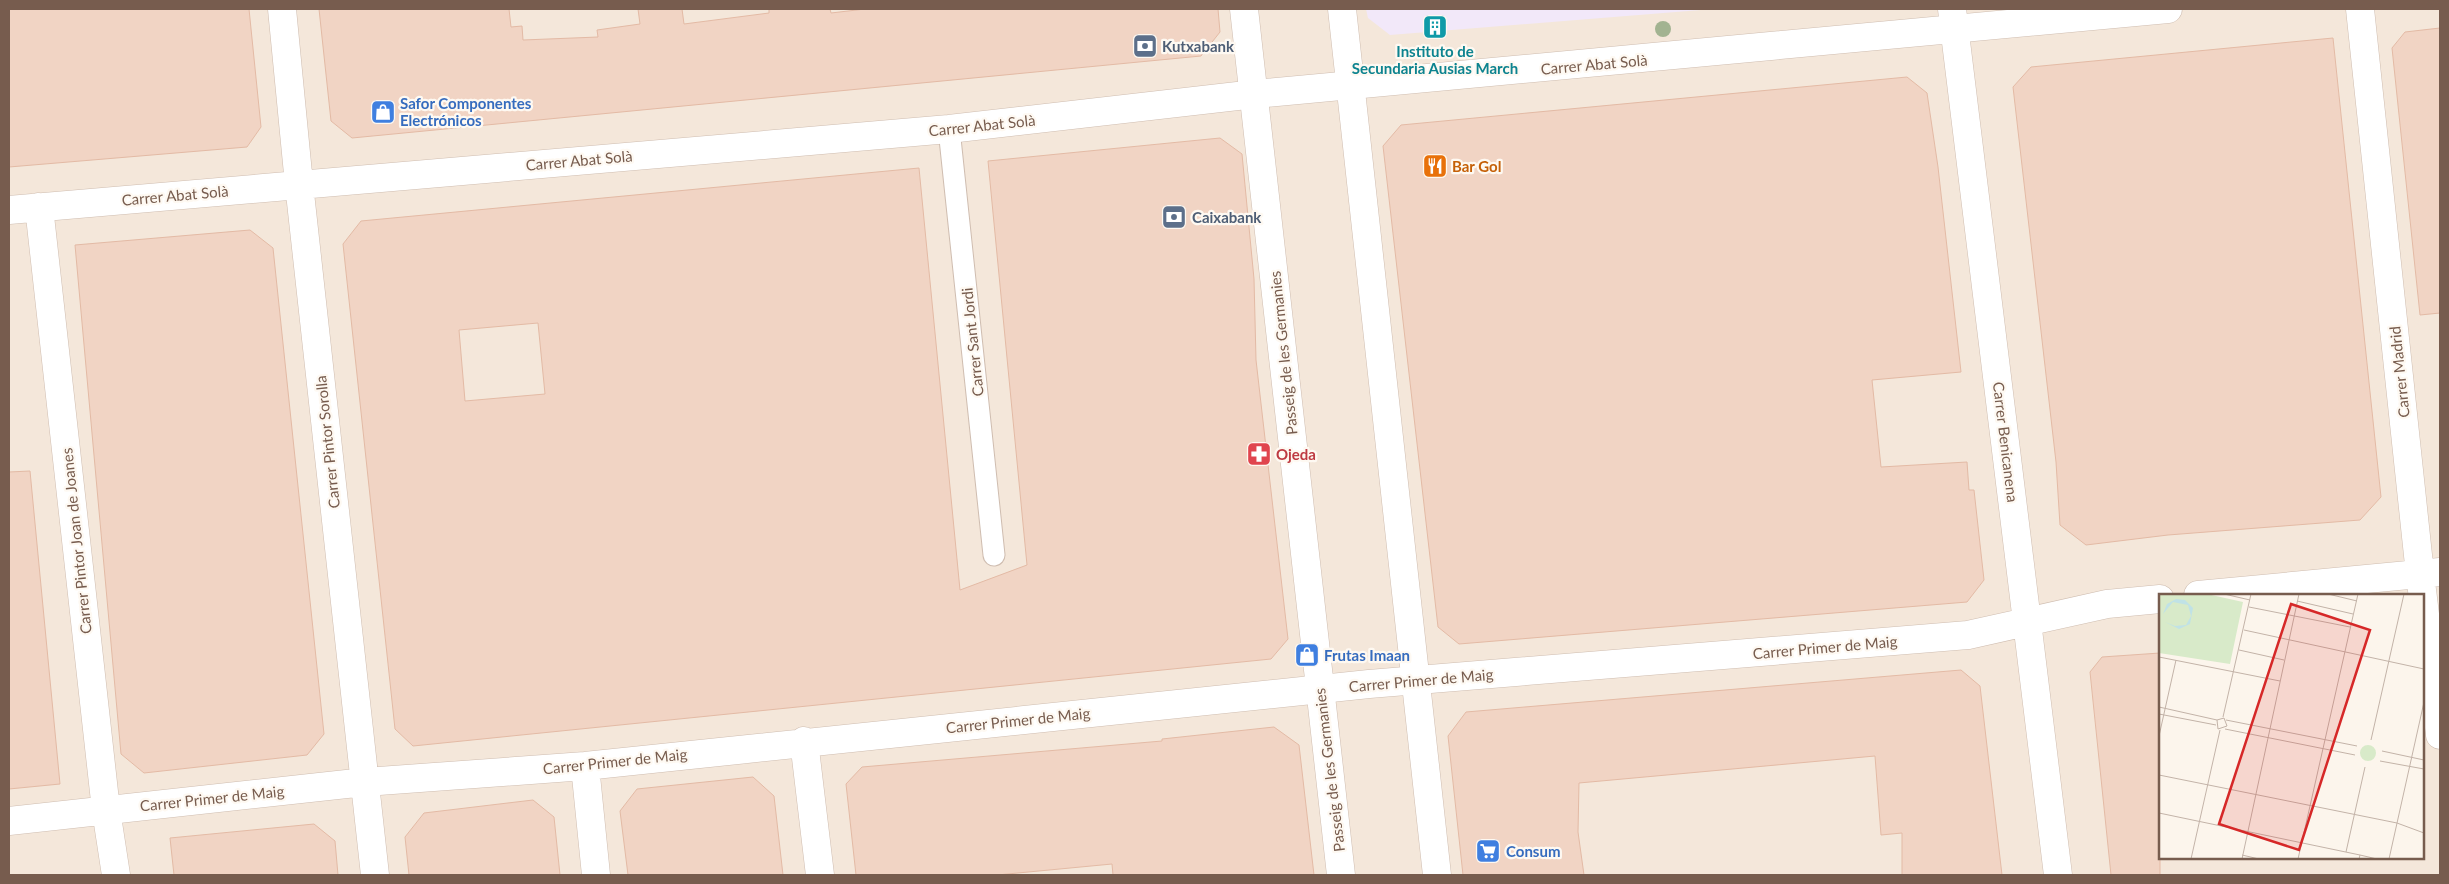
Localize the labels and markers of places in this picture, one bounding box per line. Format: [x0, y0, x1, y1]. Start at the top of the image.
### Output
building icon: Instituto de Secundaria Ausias March [1422, 14, 1448, 40]
bank icon: Kutxabank [1132, 33, 1158, 59]
place label: Kutxabank [1162, 37, 1235, 55]
place label: Instituto de Secundaria Ausias March [1352, 42, 1518, 77]
place label: Safor Componentes Electrónicos [400, 94, 532, 129]
shop icon: Safor Componentes Electrónicos [370, 99, 396, 125]
restaurant icon: Bar Gol [1422, 153, 1448, 179]
place label: Bar Gol [1452, 157, 1501, 175]
bank icon: Caixabank [1161, 204, 1187, 230]
place label: Caixabank [1192, 208, 1262, 226]
pharmacy icon: Ojeda [1246, 441, 1272, 467]
place label: Ojeda [1276, 445, 1316, 463]
shop icon: Frutas Imaan [1294, 642, 1320, 668]
place label: Frutas Imaan [1324, 646, 1410, 664]
supermarket icon: Consum [1475, 838, 1501, 864]
place label: Consum [1506, 842, 1560, 860]

